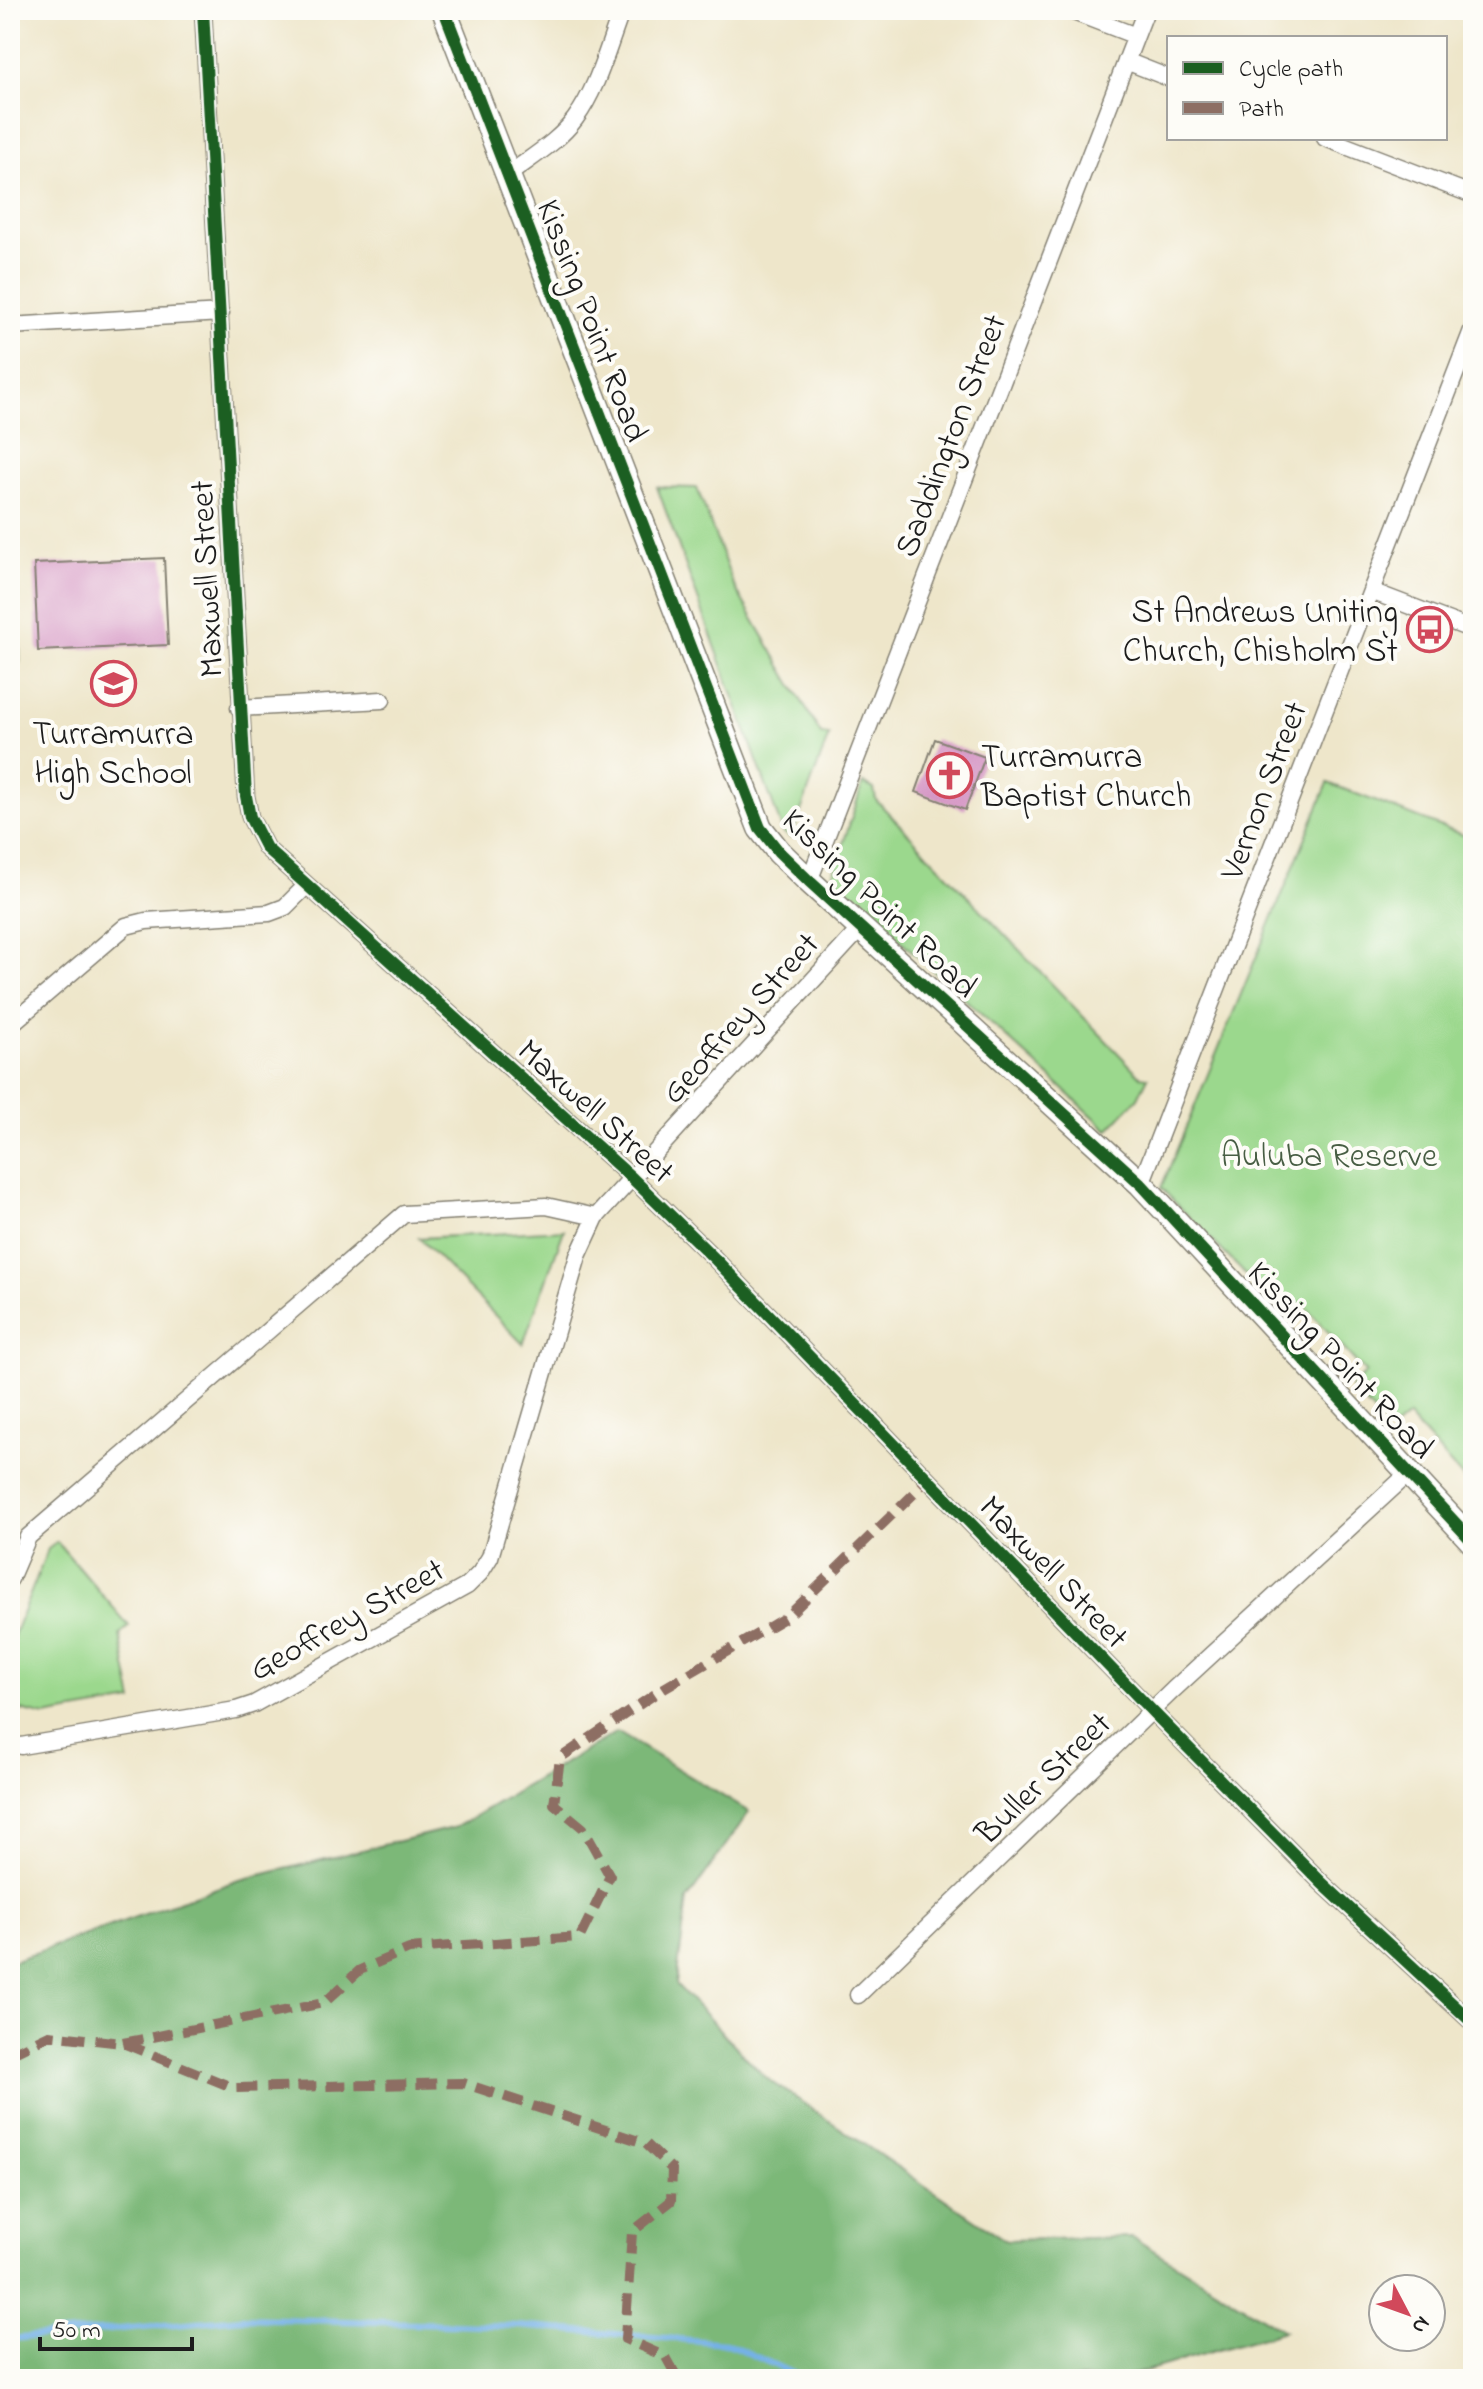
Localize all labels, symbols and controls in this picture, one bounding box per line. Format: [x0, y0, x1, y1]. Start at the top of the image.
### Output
legend [1167, 36, 1447, 140]
text: Cycle path [1239, 53, 1343, 89]
text: Path [1239, 93, 1284, 128]
street label: Kissing Point Road [521, 193, 659, 450]
street label: Saddington Street [883, 308, 1022, 565]
street label: Maxwell Street [179, 479, 239, 679]
place label: St Andrews Uniting Church, Chisholm St [1123, 589, 1398, 678]
bus stop icon: St Andrews Uniting Church, Chisholm St [1405, 606, 1453, 654]
school or university icon: Turramurra High School [89, 660, 137, 708]
street label: Vernon Street [1209, 695, 1323, 889]
place label: Turramurra High School [32, 711, 194, 800]
place label: Turramurra Baptist Church [980, 734, 1191, 823]
church icon: Turramurra Baptist Church [926, 751, 974, 799]
street label: Kissing Point Road [769, 798, 988, 1012]
street label: Geoffrey Street [651, 923, 833, 1117]
street label: Maxwell Street [504, 1028, 684, 1198]
park label: Auluba Reserve [1221, 1133, 1438, 1183]
street label: Kissing Point Road [1233, 1251, 1445, 1472]
street label: Maxwell Street [966, 1485, 1139, 1662]
street label: Geoffrey Street [241, 1547, 455, 1696]
street label: Buller Street [964, 1702, 1125, 1859]
north arrow [1367, 2273, 1447, 2353]
scale bar [40, 2301, 192, 2351]
text: N [1403, 2308, 1437, 2340]
text: 50 m [52, 2314, 101, 2349]

